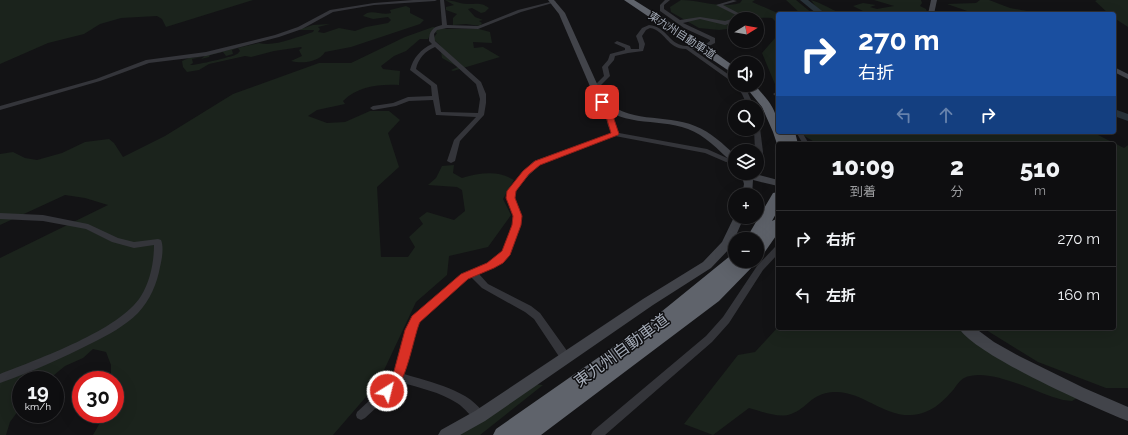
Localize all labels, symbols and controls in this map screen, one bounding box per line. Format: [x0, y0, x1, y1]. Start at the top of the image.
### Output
street label: 東九州自動車道 [646, 9, 718, 62]
north arrow [728, 12, 764, 48]
map controls [728, 12, 764, 268]
text: 270 m [858, 24, 939, 57]
icon: right [792, 28, 844, 80]
button: sound [728, 56, 764, 92]
text: 右折 [858, 62, 894, 83]
pin [585, 85, 619, 119]
icon: arrive [591, 91, 613, 113]
button: search [728, 100, 764, 136]
icon: left [893, 104, 915, 126]
icon: ahead [935, 104, 957, 126]
icon: right [977, 104, 999, 126]
button: layers [728, 144, 764, 180]
text: 10:09 [832, 152, 894, 181]
text: 2 [950, 152, 964, 181]
text: 510 [1020, 154, 1060, 183]
text: m [1034, 183, 1046, 198]
text: 到着 [850, 184, 876, 199]
text: 分 [951, 184, 964, 199]
button: + [728, 188, 764, 224]
icon: right [792, 228, 814, 250]
text: 270 m [1057, 230, 1100, 248]
text: 右折 [826, 231, 856, 249]
button: − [728, 232, 764, 268]
icon: left [792, 284, 814, 306]
text: 160 m [1058, 286, 1100, 304]
text: 左折 [826, 287, 856, 305]
street label: 東九州自動車道 [570, 310, 672, 391]
position arrow [366, 370, 408, 412]
speed limit sign: 30 [72, 371, 124, 423]
text: 19 [27, 380, 49, 404]
text: km/h [25, 401, 51, 412]

